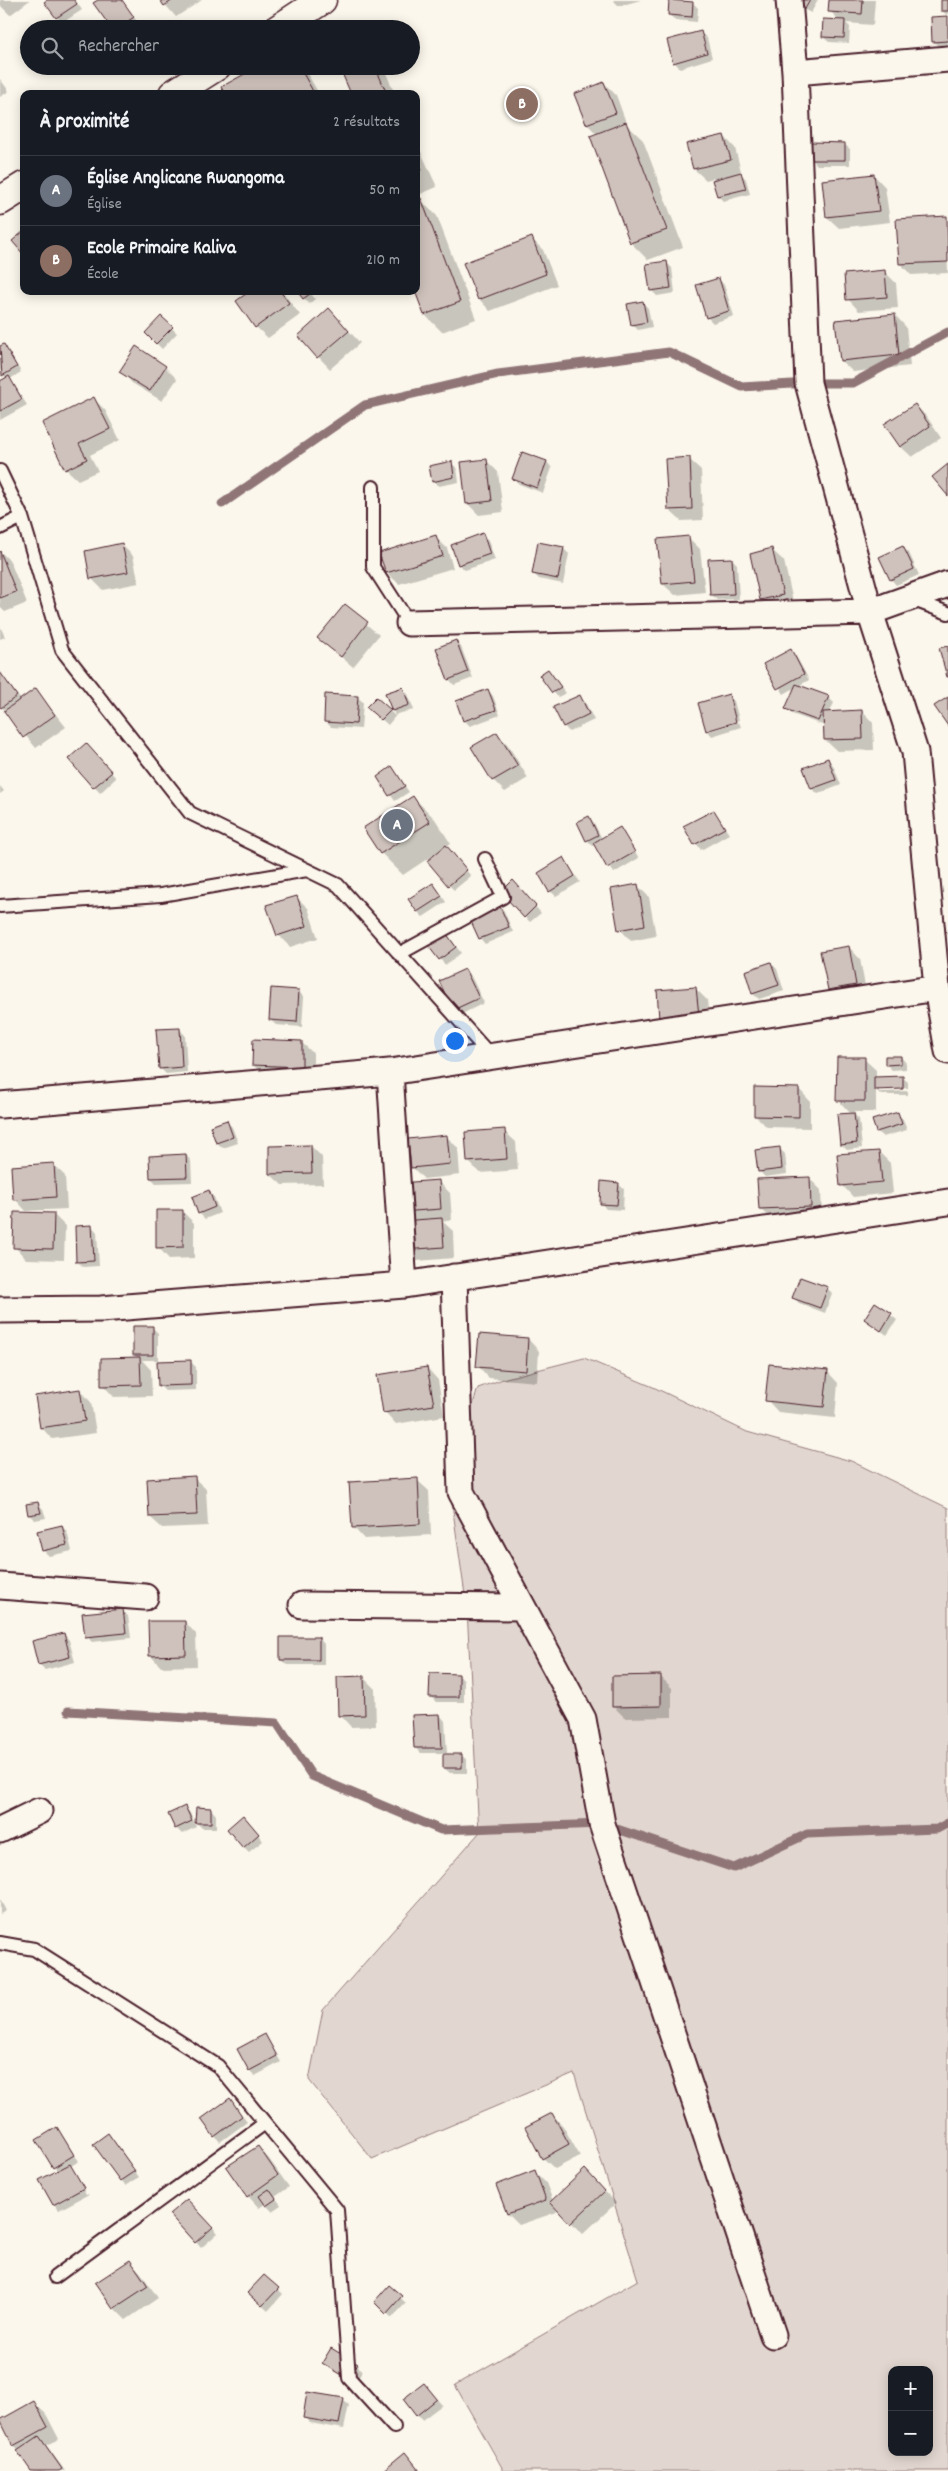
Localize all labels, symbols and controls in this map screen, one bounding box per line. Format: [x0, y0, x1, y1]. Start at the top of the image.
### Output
search box [20, 20, 420, 75]
icon: search [38, 34, 66, 62]
text: Rechercher [78, 34, 159, 61]
pin: B [506, 85, 538, 123]
text: À proximité [40, 108, 129, 138]
text: 2 résultats [333, 111, 400, 134]
text: Église Anglicane Rwangoma [87, 166, 284, 193]
text: A [52, 179, 60, 202]
text: 50 m [369, 179, 400, 202]
text: Église [87, 193, 122, 216]
text: Ecole Primaire Kaliva [87, 236, 236, 263]
text: B [52, 249, 60, 272]
text: 210 m [366, 249, 400, 272]
text: École [87, 263, 119, 286]
pin: A [381, 806, 413, 844]
your location [442, 1028, 468, 1054]
map controls [888, 2366, 933, 2456]
button: + [888, 2366, 933, 2411]
button: − [888, 2411, 933, 2456]

